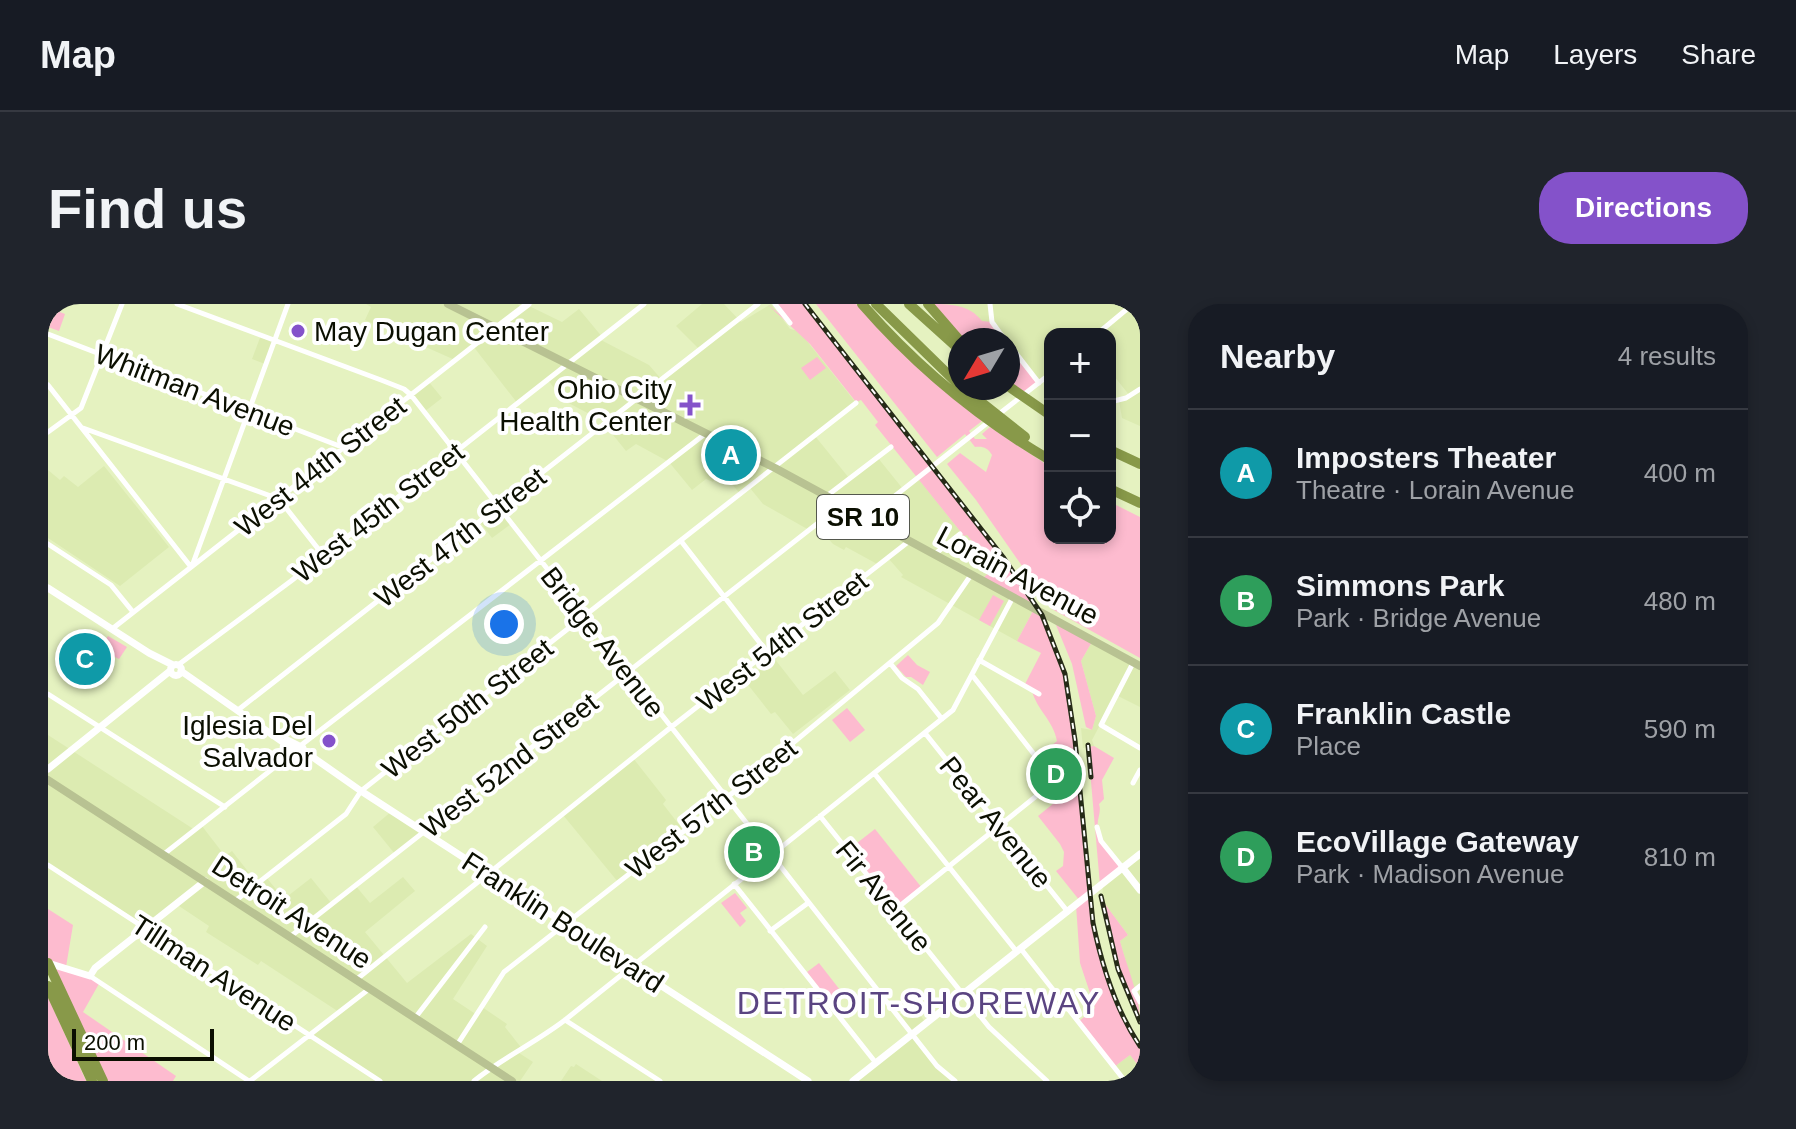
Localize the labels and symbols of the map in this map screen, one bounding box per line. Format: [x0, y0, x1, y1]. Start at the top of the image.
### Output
place label: May Dugan Center [314, 316, 549, 347]
marker: May Dugan Center [289, 322, 307, 340]
north arrow [948, 328, 1020, 400]
street label: Whitman Avenue [91, 338, 299, 443]
place label: Ohio City Health Center [499, 374, 672, 437]
street label: West 44th Street [229, 390, 412, 543]
marker: Ohio City Health Center [679, 394, 701, 416]
pin: A [705, 425, 757, 485]
street label: West 45th Street [287, 436, 470, 589]
street label: West 47th Street [369, 461, 552, 614]
road number: SR 10 [817, 495, 909, 539]
street label: Lorain Avenue [932, 520, 1104, 631]
street label: Bridge Avenue [534, 561, 671, 723]
street label: West 54th Street [691, 565, 874, 718]
your location [484, 604, 524, 644]
pin: C [59, 629, 111, 689]
street label: West 50th Street [376, 632, 559, 785]
street label: West 52nd Street [415, 687, 604, 844]
place label: Iglesia Del Salvador [182, 710, 313, 773]
marker: Iglesia Del Salvador [320, 732, 338, 750]
street label: West 57th Street [620, 732, 803, 885]
pin: D [1030, 744, 1082, 804]
street label: Pear Avenue [933, 750, 1058, 894]
pin: B [728, 822, 780, 882]
street label: Fir Avenue [830, 835, 938, 958]
street label: Franklin Boulevard [456, 846, 669, 999]
street label: Detroit Avenue [206, 850, 377, 975]
street label: Tillman Avenue [126, 909, 302, 1038]
district label: DETROIT-SHOREWAY [737, 985, 1101, 1021]
scale bar [72, 1025, 214, 1061]

